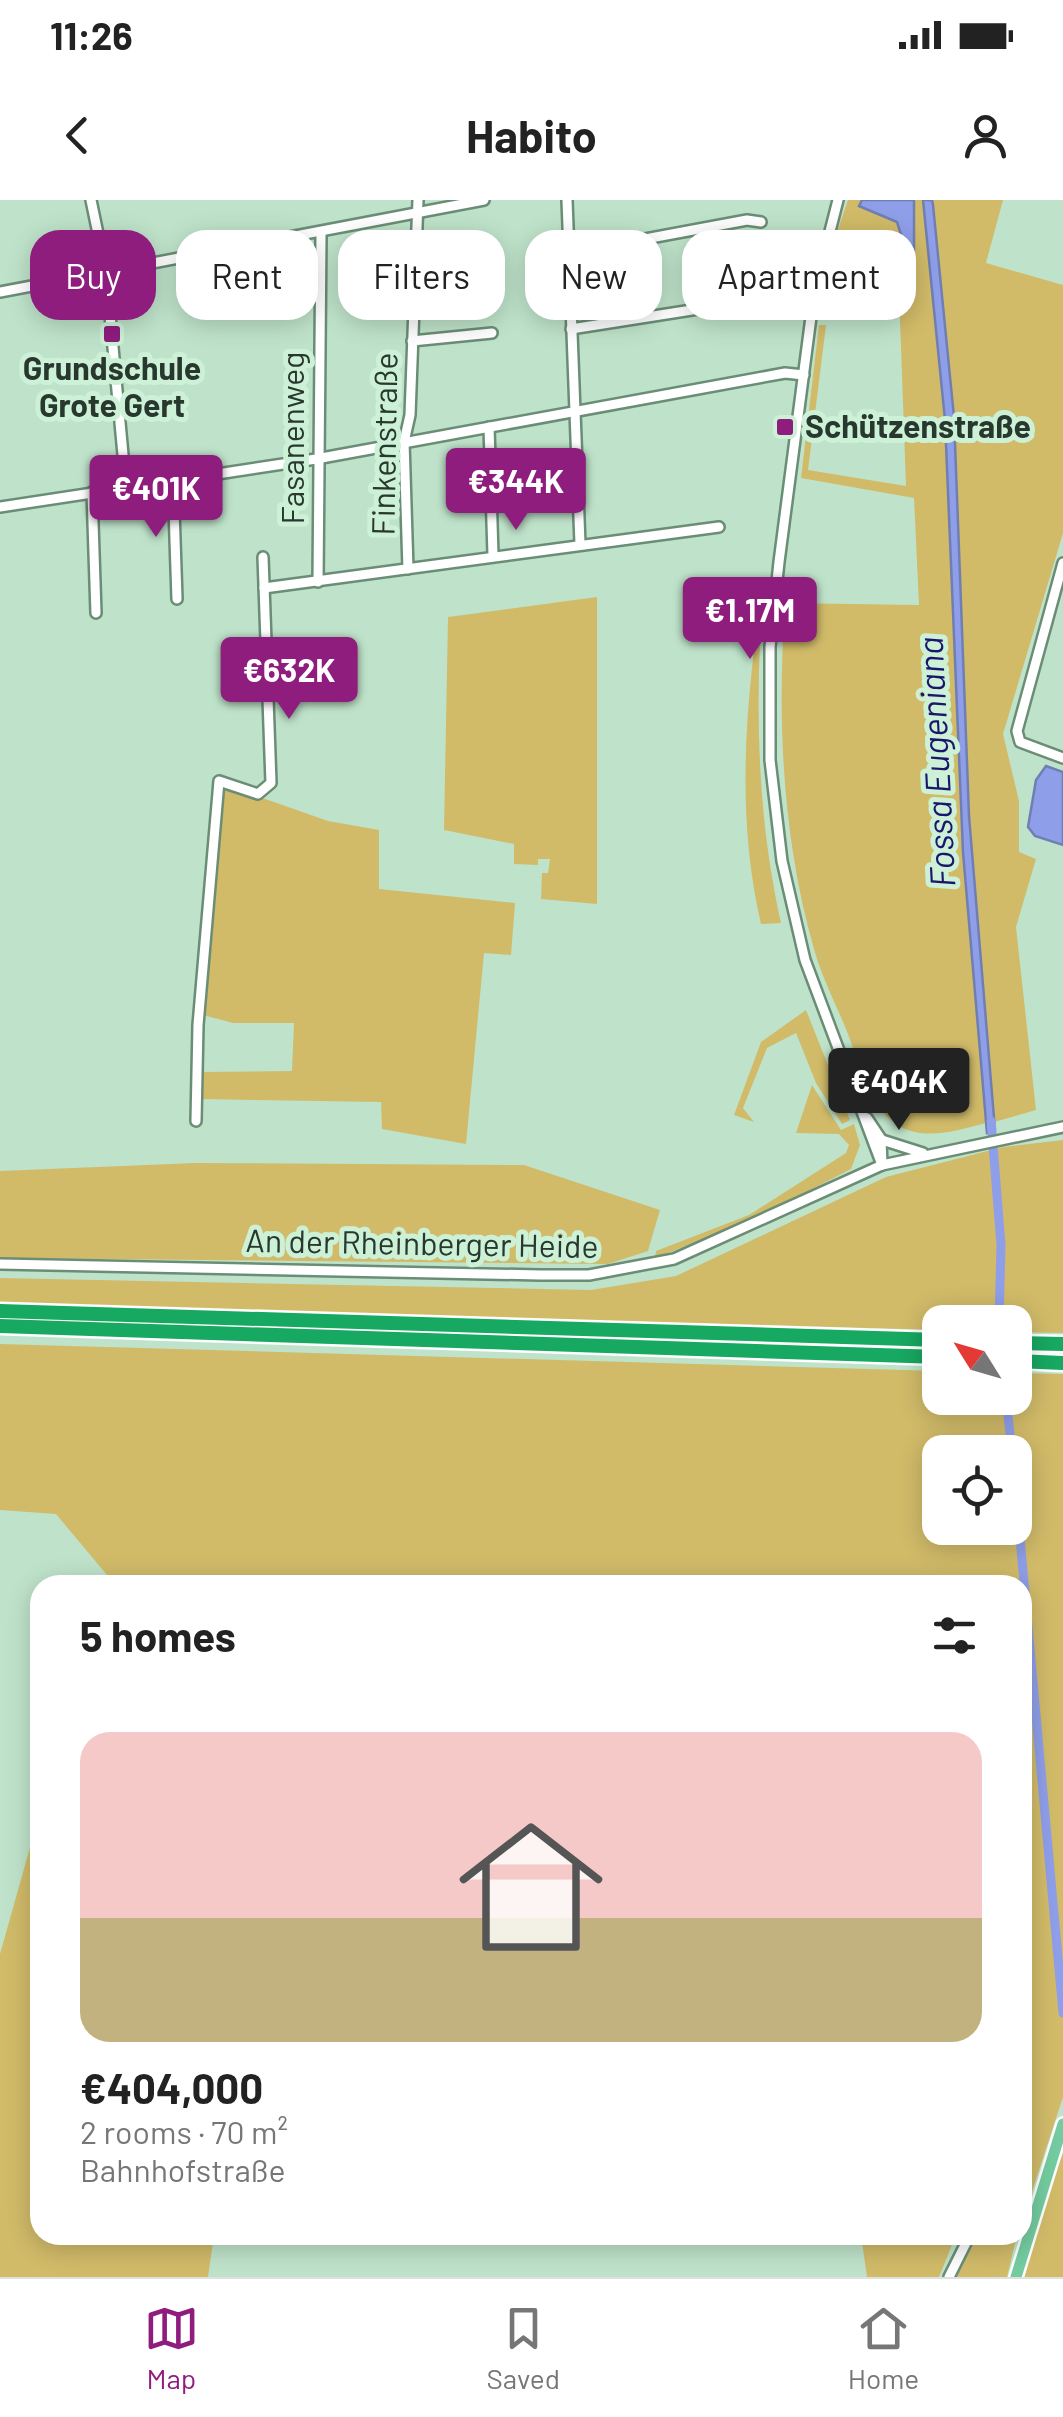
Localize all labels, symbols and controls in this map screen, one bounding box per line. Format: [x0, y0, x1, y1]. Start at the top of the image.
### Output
text: 11:26 [50, 12, 133, 58]
icon: back [50, 108, 105, 163]
text: Habito [466, 108, 597, 162]
icon: person [958, 108, 1013, 163]
chip: Buy [30, 230, 156, 320]
chip: Rent [176, 230, 318, 320]
chip: Filters [338, 230, 505, 320]
chip: New [525, 230, 662, 320]
chip: Apartment [682, 230, 916, 320]
marker: Grundschule Grote Gert [101, 323, 123, 345]
place label: Grundschule Grote Gert [23, 348, 201, 423]
street label: Fasanenweg [272, 352, 310, 525]
street label: Finkenstraße [362, 352, 404, 536]
place label: Schützenstraße [805, 406, 1031, 444]
marker: Schützenstraße [774, 416, 796, 438]
pin: €344K [446, 448, 586, 533]
pin: €401K [86, 455, 226, 540]
text: €344K [468, 461, 564, 499]
text: €401K [112, 468, 200, 506]
pin: €1.17M [669, 577, 831, 662]
text: €1.17M [705, 590, 795, 628]
water label: Fossa Eugeniana [907, 636, 963, 889]
pin: €632K [219, 637, 359, 722]
text: €632K [243, 650, 335, 688]
pin: €404K [829, 1048, 969, 1133]
text: €404K [850, 1061, 948, 1099]
street label: An der Rheinberger Heide [245, 1220, 599, 1264]
north arrow [922, 1305, 1032, 1415]
map controls [922, 1305, 1032, 1545]
button: locate [922, 1435, 1032, 1545]
icon: filters [927, 1608, 982, 1663]
text: 5 homes [80, 1610, 236, 1660]
icon: home [441, 1797, 621, 1977]
text: €404,000 [80, 2062, 263, 2112]
text: 2 rooms · 70 m² [80, 2112, 288, 2150]
text: Bahnhofstraße [80, 2150, 286, 2188]
tab: Map [144, 2301, 199, 2395]
tab: Saved [487, 2301, 560, 2395]
tab: Home [848, 2301, 919, 2395]

